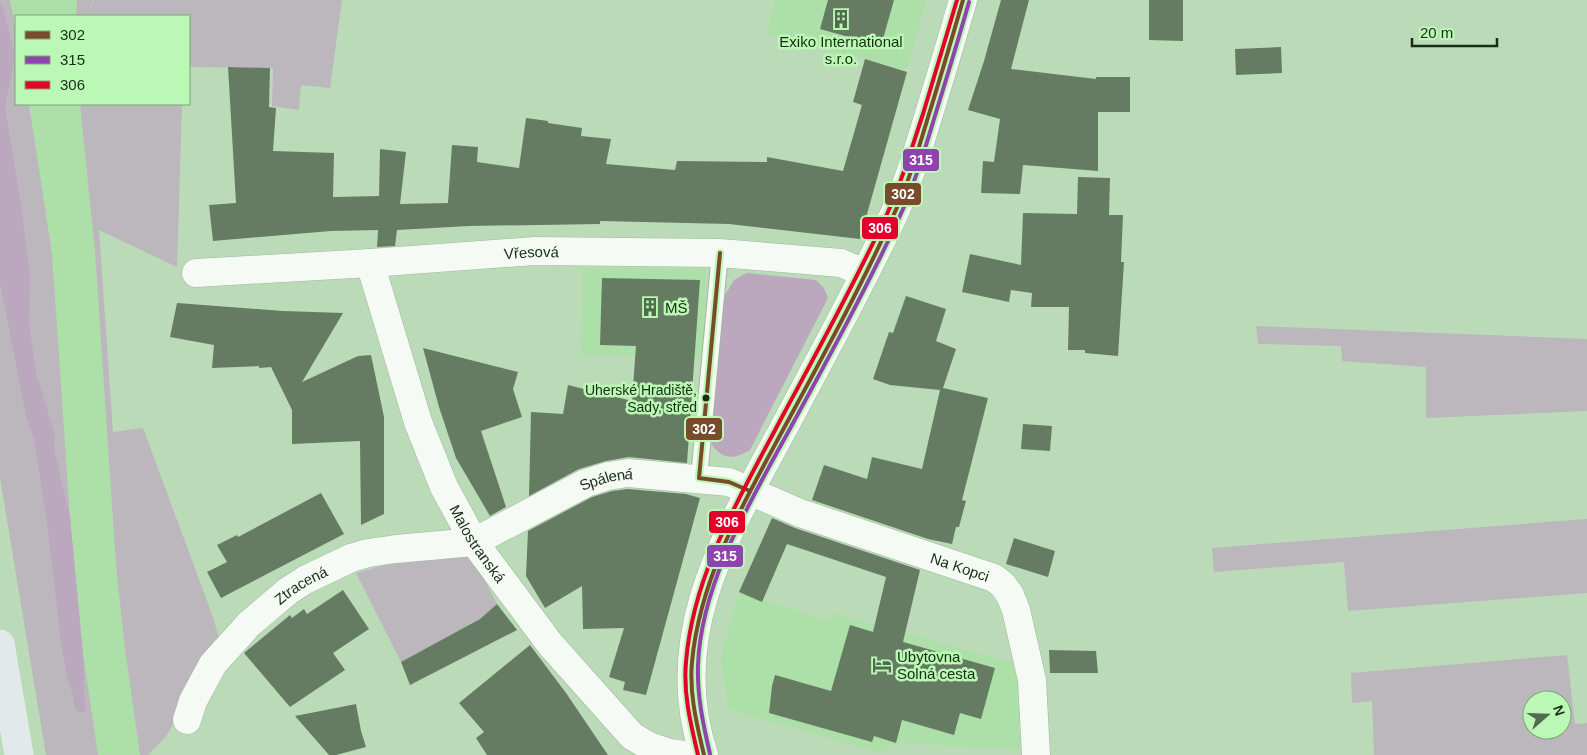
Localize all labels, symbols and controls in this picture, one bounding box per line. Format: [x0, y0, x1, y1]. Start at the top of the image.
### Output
building icon: Exiko International s.r.o. [830, 8, 852, 30]
legend [15, 15, 190, 105]
scale bar [1412, 15, 1497, 47]
text: 20 m [1420, 24, 1453, 41]
text: 302 [60, 26, 85, 43]
place label: Exiko International s.r.o. [779, 33, 903, 67]
text: 315 [60, 51, 85, 68]
text: 306 [60, 76, 85, 93]
line badge: 315 [902, 148, 940, 172]
text: 315 [909, 152, 933, 168]
line badge: 302 [884, 182, 922, 206]
text: 302 [891, 186, 915, 202]
line badge: 306 [861, 216, 899, 240]
text: 306 [868, 220, 892, 236]
street label: Vřesová [503, 242, 560, 262]
building icon: MŠ [639, 296, 661, 318]
place label: MŠ [665, 299, 688, 316]
place label: Uherské Hradiště, Sady, střed [585, 382, 697, 415]
marker: Uherské Hradiště, Sady, střed [701, 393, 711, 403]
line badge: 302 [685, 417, 723, 441]
text: 302 [692, 421, 716, 437]
street label: Spálená [576, 464, 635, 494]
street label: Malostranská [447, 502, 510, 586]
line badge: 306 [708, 510, 746, 534]
text: 306 [715, 514, 739, 530]
line badge: 315 [706, 544, 744, 568]
text: 315 [713, 548, 737, 564]
street label: Na Kopci [928, 549, 992, 584]
street label: Ztracená [271, 562, 330, 607]
place label: Ubytovna Solná cesta [897, 648, 976, 682]
hotel icon: Ubytovna Solná cesta [871, 654, 893, 676]
north arrow [1522, 690, 1572, 740]
text: N [1550, 703, 1568, 718]

